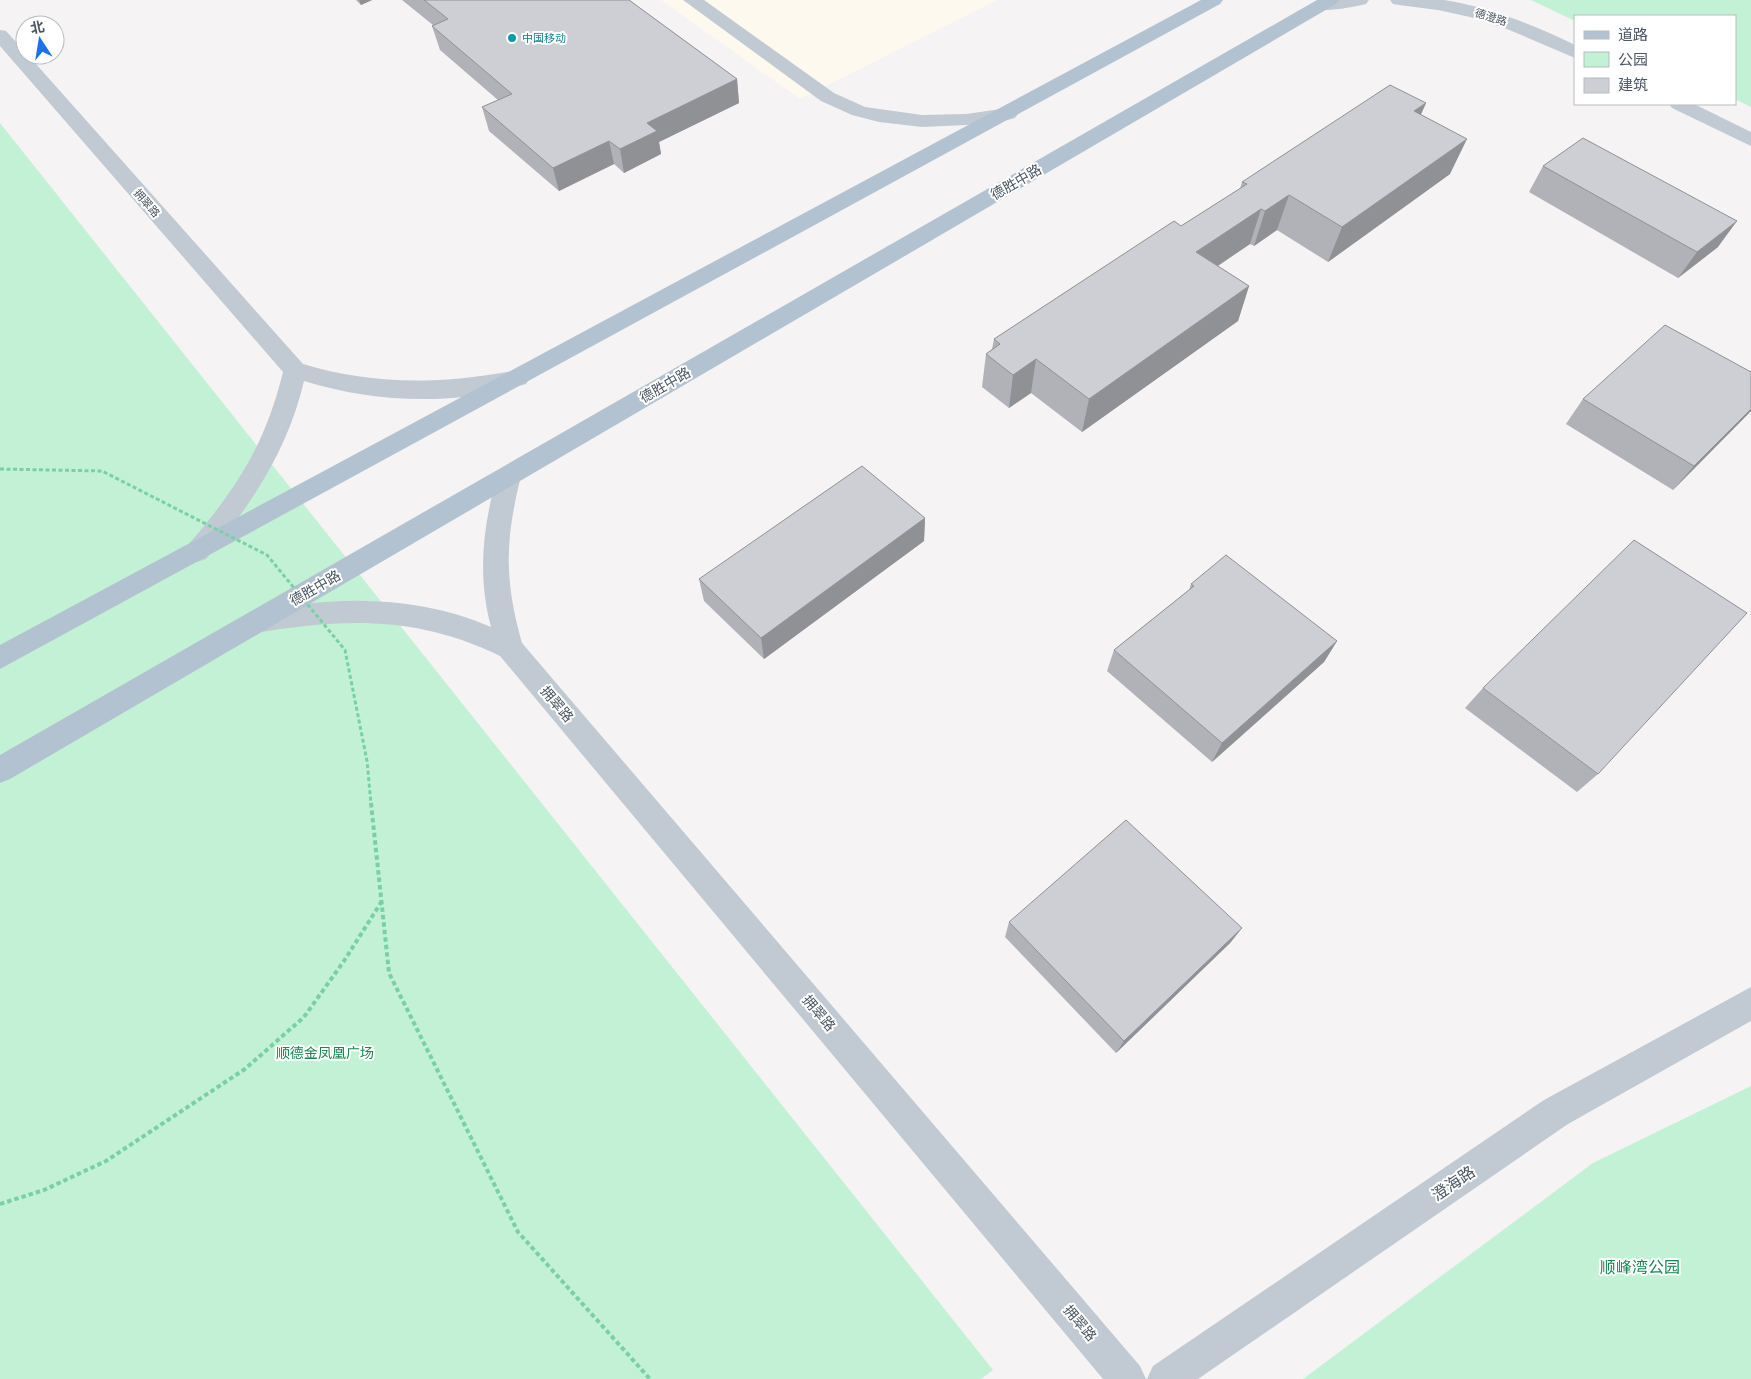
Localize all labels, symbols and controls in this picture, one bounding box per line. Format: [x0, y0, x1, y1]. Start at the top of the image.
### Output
street label: 德澄路 [1473, 5, 1509, 28]
north arrow [15, 15, 65, 65]
legend [1574, 15, 1736, 105]
text: 北 [29, 17, 46, 37]
text: 道路 [1618, 25, 1648, 43]
place label: 中国移动 [522, 31, 566, 44]
marker: 中国移动 [506, 32, 518, 44]
text: 公园 [1618, 50, 1648, 68]
text: 建筑 [1618, 75, 1648, 93]
street label: 德胜中路 [987, 160, 1044, 203]
street label: 拥翠路 [132, 186, 163, 219]
street label: 德胜中路 [636, 363, 693, 406]
street label: 德胜中路 [286, 566, 343, 609]
street label: 拥翠路 [537, 682, 577, 725]
street label: 拥翠路 [799, 991, 839, 1034]
park label: 顺德金凤凰广场 [276, 1044, 374, 1061]
street label: 澄海路 [1428, 1161, 1478, 1204]
park label: 顺峰湾公园 [1600, 1257, 1680, 1276]
street label: 拥翠路 [1060, 1301, 1100, 1344]

